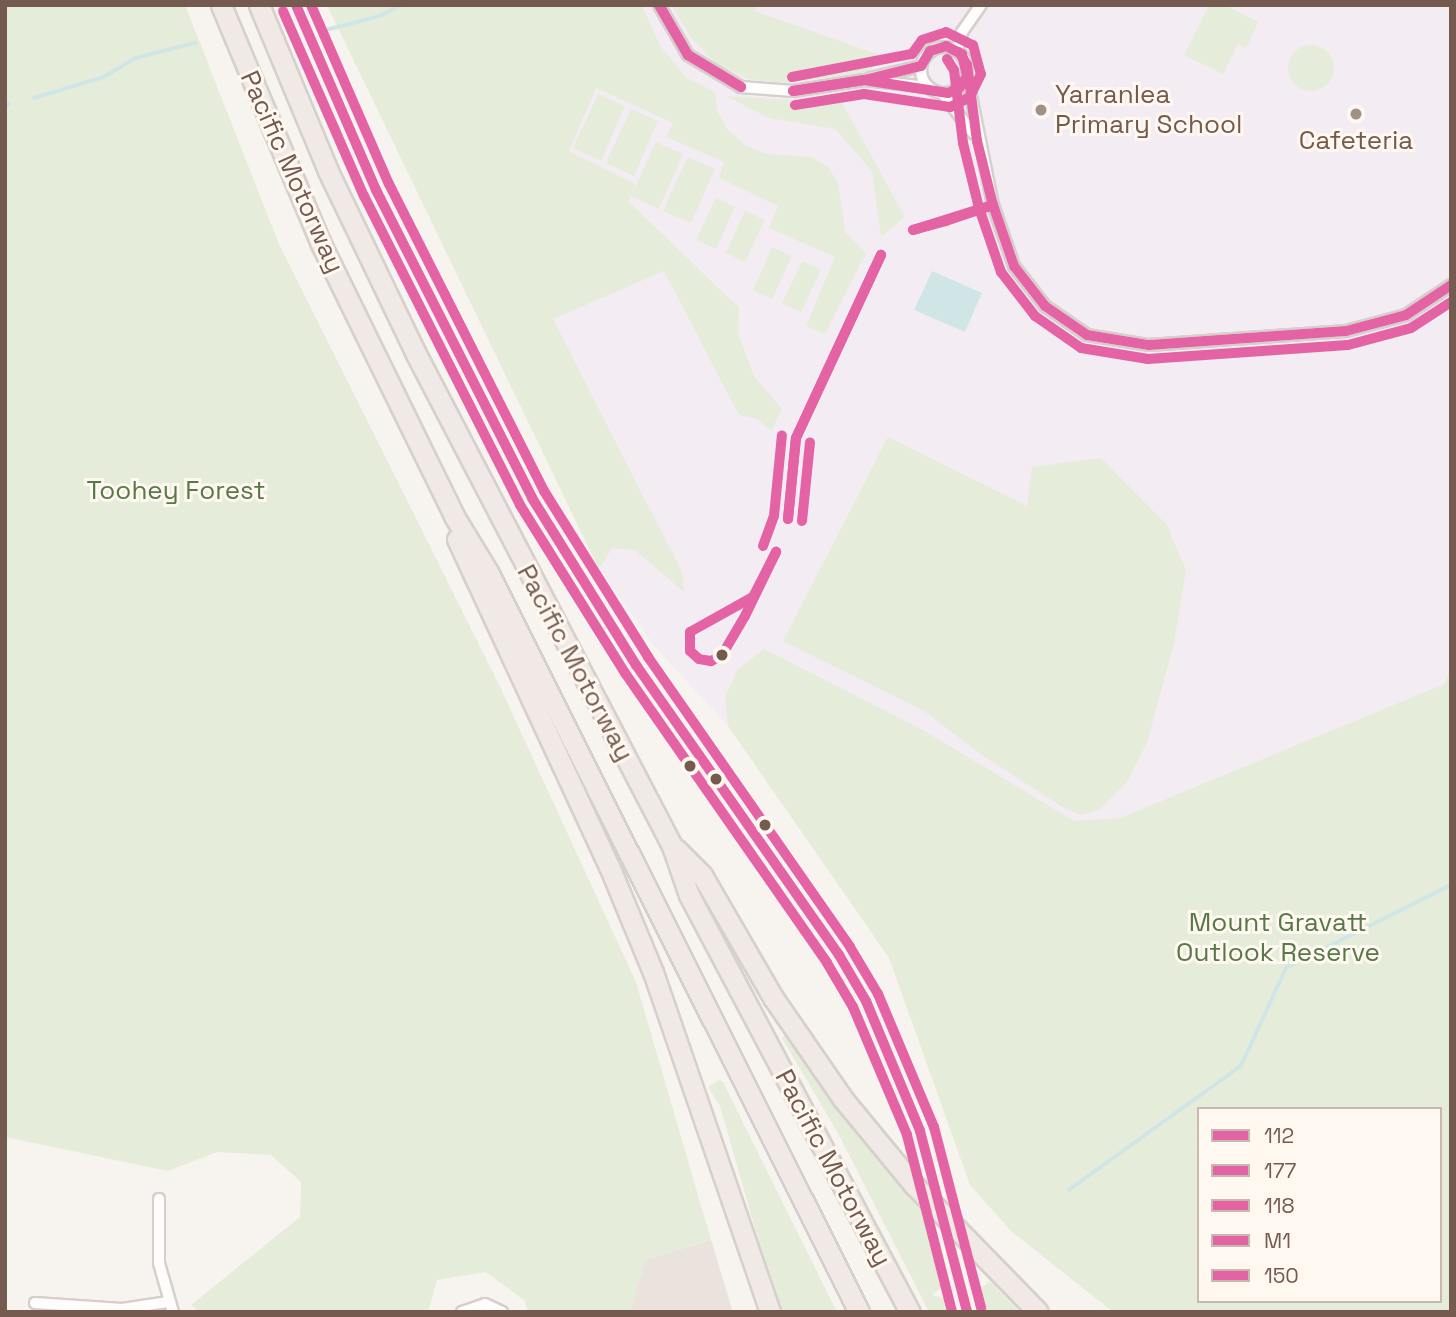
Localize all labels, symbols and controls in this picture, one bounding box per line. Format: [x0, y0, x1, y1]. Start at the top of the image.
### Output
street label: Pacific Motorway [233, 66, 351, 278]
place label: Yarranlea Primary School [1055, 79, 1242, 140]
marker: Yarranlea Primary School [1033, 102, 1049, 118]
marker: Cafeteria [1348, 106, 1364, 122]
place label: Cafeteria [1299, 125, 1413, 157]
park label: Toohey Forest [87, 475, 265, 507]
street label: Pacific Motorway [510, 559, 640, 767]
unlabelled marker [715, 648, 729, 662]
unlabelled marker [683, 759, 697, 773]
unlabelled marker [709, 772, 723, 786]
unlabelled marker [758, 818, 772, 832]
park label: Mount Gravatt Outlook Reserve [1176, 907, 1380, 968]
street label: Pacific Motorway [768, 1064, 898, 1272]
legend [1197, 1107, 1442, 1303]
text: 112 [1264, 1122, 1294, 1149]
text: 177 [1264, 1157, 1296, 1184]
text: 118 [1264, 1192, 1295, 1219]
text: M1 [1264, 1227, 1291, 1254]
text: 150 [1264, 1262, 1299, 1289]

